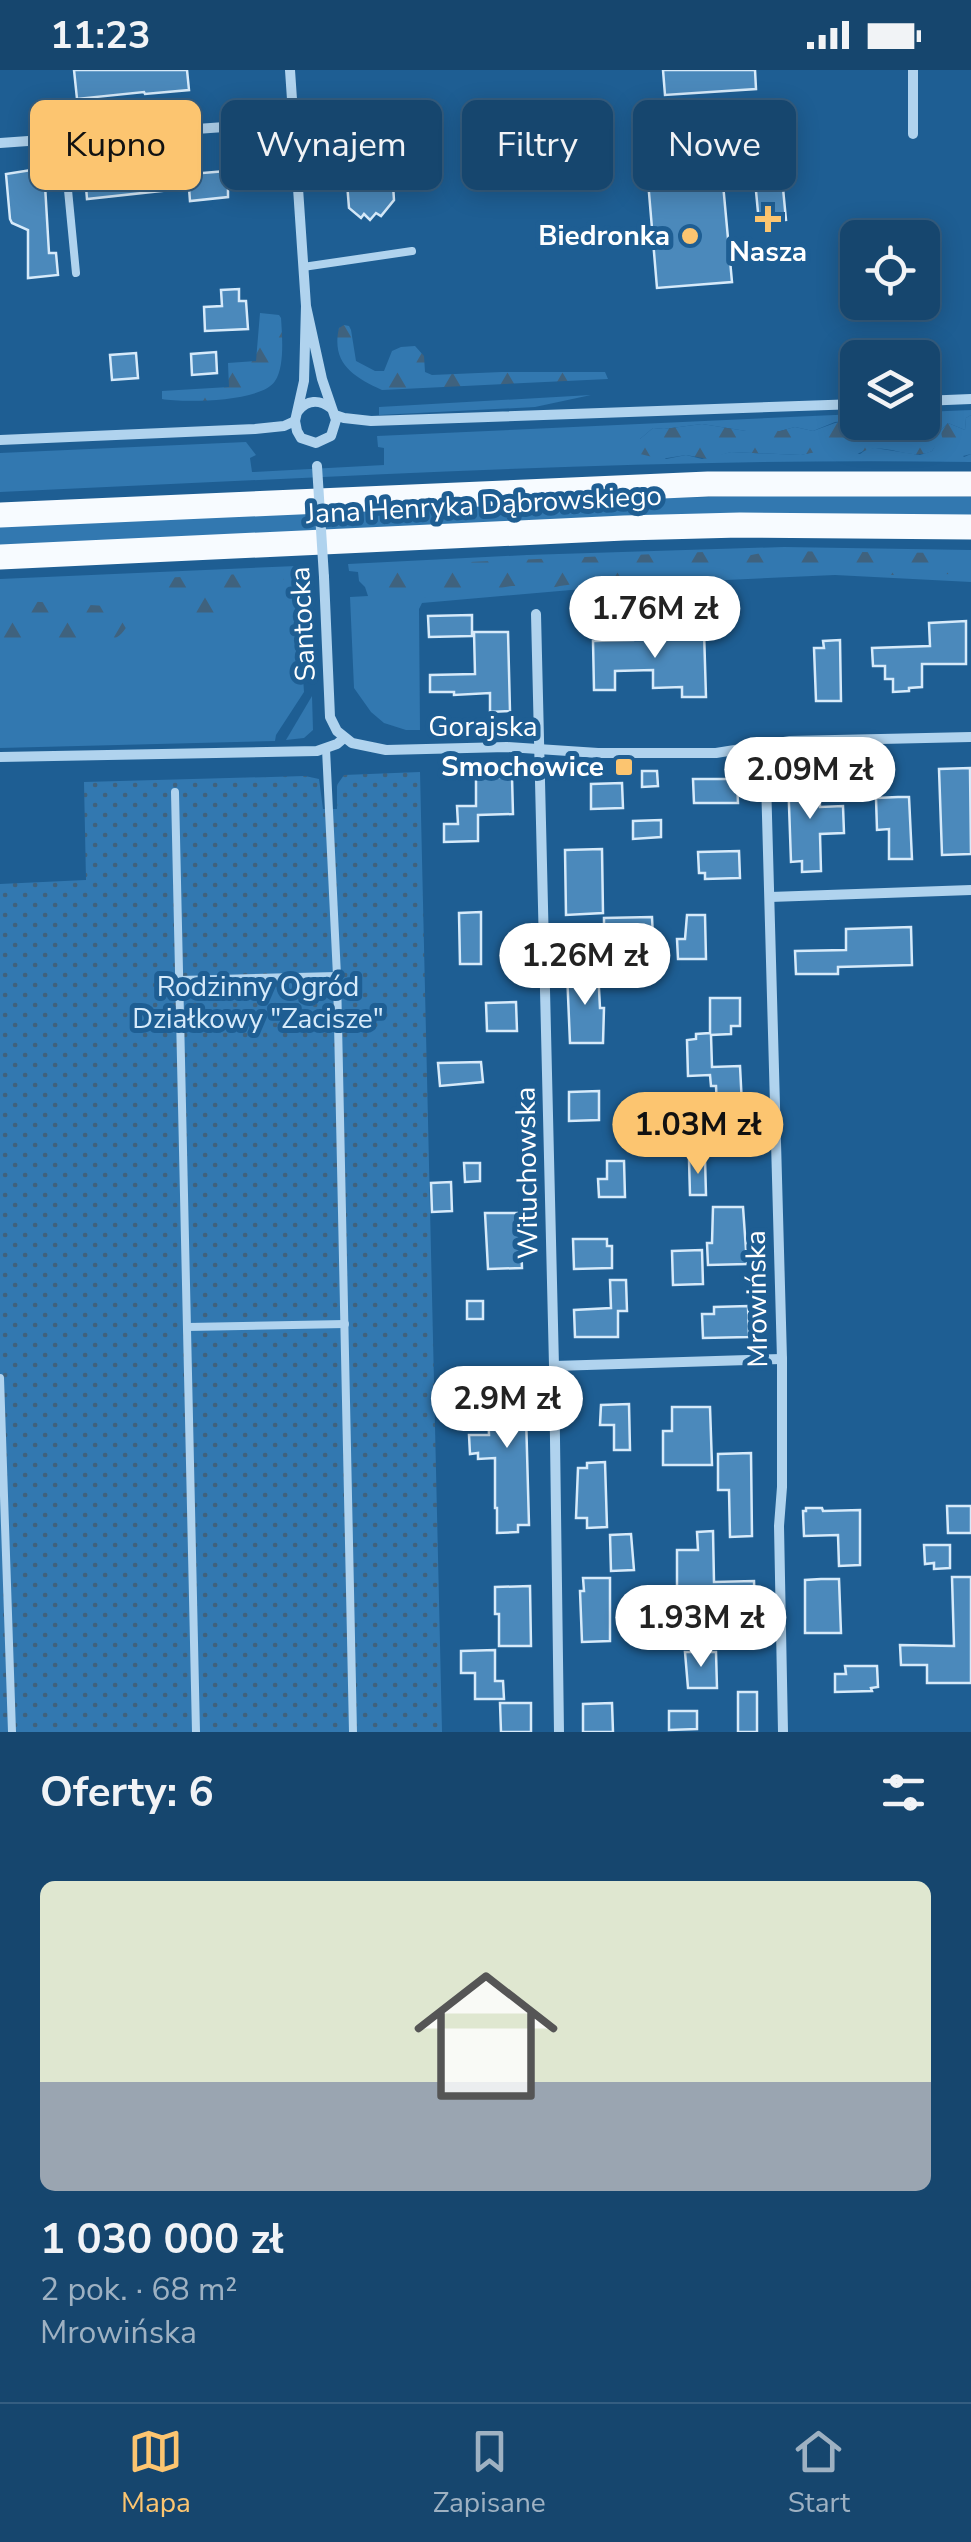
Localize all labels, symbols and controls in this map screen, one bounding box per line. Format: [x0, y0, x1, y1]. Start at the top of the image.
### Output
text: 11:23 [50, 10, 151, 61]
chip: Kupno [30, 100, 201, 190]
chip: Wynajem [221, 100, 442, 190]
chip: Filtry [462, 100, 613, 190]
chip: Nowe [633, 100, 796, 190]
marker: Nasza [757, 208, 779, 230]
place label: Biedronka [538, 217, 670, 255]
map controls [840, 220, 940, 440]
button: locate [840, 220, 940, 320]
marker: Biedronka [679, 225, 701, 247]
place label: Nasza [729, 233, 807, 271]
button: layers [840, 340, 940, 440]
street label: Jana Henryka Dąbrowskiego [304, 477, 663, 533]
street label: Santocka [281, 566, 325, 682]
pin: 1.76M zł [552, 576, 758, 661]
text: 1.76M zł [591, 587, 719, 630]
street label: Gorajska [428, 708, 538, 746]
pin: 2.09M zł [707, 737, 913, 822]
place label: Smochowice [441, 748, 604, 786]
text: 2.09M zł [746, 748, 874, 791]
marker: Smochowice [613, 756, 635, 778]
pin: 1.26M zł [482, 923, 688, 1008]
text: 1.26M zł [521, 934, 649, 977]
park label: Rodzinny Ogród Działkowy "Zacisze" [132, 968, 384, 1038]
street label: Wituchowska [506, 1086, 548, 1260]
pin: 1.03M zł [595, 1092, 801, 1177]
text: 1.03M zł [634, 1103, 762, 1146]
street label: Mrowińska [737, 1230, 777, 1368]
pin: 2.9M zł [415, 1366, 599, 1451]
text: 2.9M zł [453, 1377, 561, 1420]
pin: 1.93M zł [598, 1585, 804, 1670]
text: 1.93M zł [637, 1596, 765, 1639]
text: Oferty: 6 [40, 1764, 214, 1821]
icon: filters [876, 1765, 931, 1820]
icon: home [396, 1946, 576, 2126]
text: 1 030 000 zł [40, 2211, 284, 2268]
text: 2 pok. · 68 m² [40, 2268, 237, 2311]
text: Mrowińska [40, 2311, 197, 2354]
tab: Mapa [121, 2424, 191, 2522]
tab: Zapisane [433, 2424, 546, 2522]
tab: Start [788, 2424, 850, 2522]

